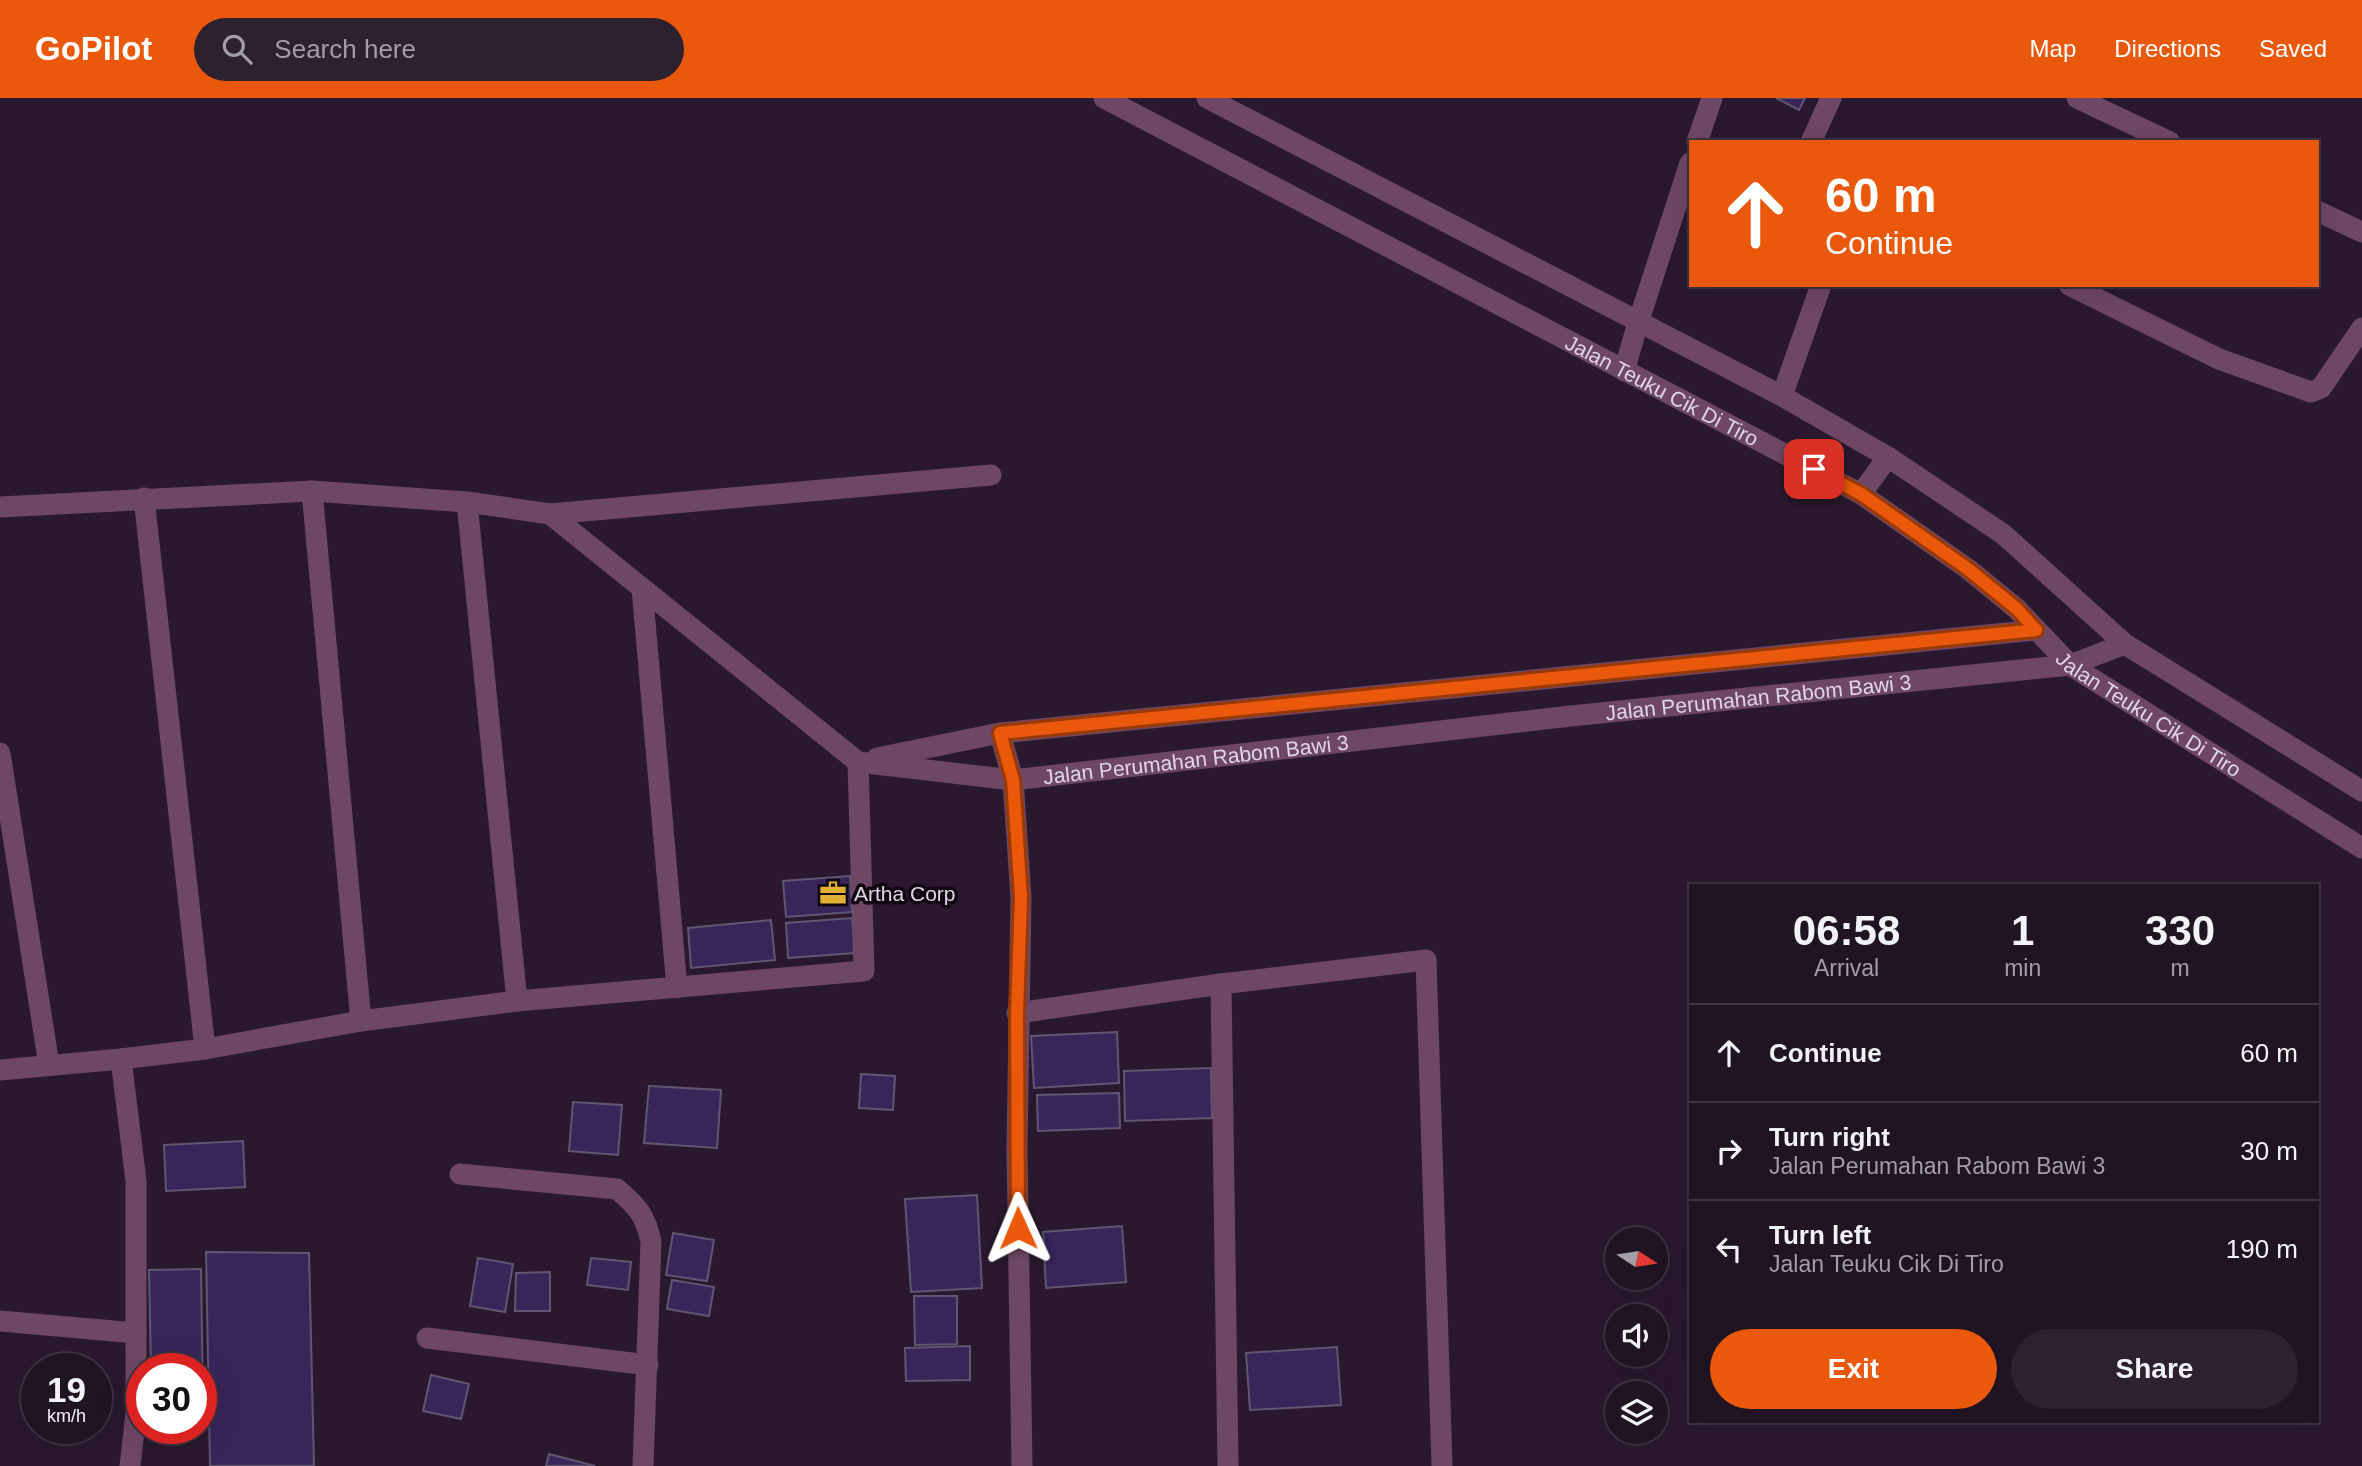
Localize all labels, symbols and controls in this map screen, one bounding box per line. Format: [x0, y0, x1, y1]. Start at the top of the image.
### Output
search box [194, 18, 684, 81]
text: GoPilot [35, 30, 152, 67]
icon: search [218, 30, 256, 68]
text: Search here [274, 34, 416, 64]
text: Map [2030, 35, 2076, 62]
text: Directions [2114, 35, 2221, 62]
text: Saved [2259, 35, 2327, 62]
icon: ahead [1710, 168, 1801, 259]
text: 60 m [1825, 168, 1937, 222]
text: Continue [1825, 225, 1953, 261]
street label: Jalan Teuku Cik Di Tiro [1562, 330, 1763, 450]
pin [1784, 439, 1844, 499]
icon: arrive [1795, 450, 1833, 488]
street label: Jalan Teuku Cik Di Tiro [2052, 646, 2246, 781]
street label: Jalan Perumahan Rabom Bawi 3 [1604, 670, 1912, 724]
street label: Jalan Perumahan Rabom Bawi 3 [1042, 730, 1350, 788]
office icon: Artha Corp [818, 878, 848, 908]
place label: Artha Corp [854, 882, 956, 905]
text: 06:58 [1793, 907, 1900, 954]
text: 1 [2011, 907, 2034, 954]
text: 330 [2145, 907, 2215, 954]
text: Arrival [1814, 955, 1879, 981]
text: min [2004, 955, 2041, 981]
text: m [2171, 955, 2190, 981]
icon: ahead [1710, 1034, 1748, 1072]
text: Continue [1769, 1038, 1882, 1068]
text: 60 m [2240, 1038, 2298, 1068]
text: Turn right [1769, 1122, 1890, 1152]
icon: right [1710, 1132, 1748, 1170]
text: 30 m [2240, 1136, 2298, 1166]
text: Jalan Perumahan Rabom Bawi 3 [1769, 1153, 2105, 1179]
position arrow [981, 1191, 1055, 1265]
text: Turn left [1769, 1220, 1871, 1250]
north arrow [1605, 1227, 1668, 1290]
map controls [1605, 1227, 1668, 1444]
icon: left [1710, 1230, 1748, 1268]
text: 190 m [2226, 1234, 2298, 1264]
text: Jalan Teuku Cik Di Tiro [1769, 1251, 2004, 1277]
button: sound [1605, 1304, 1668, 1367]
button: Exit [1710, 1329, 1997, 1409]
button: Share [2011, 1329, 2298, 1409]
speed limit sign: 30 [126, 1353, 217, 1444]
text: 19 [47, 1370, 86, 1409]
button: layers [1605, 1381, 1668, 1444]
text: km/h [47, 1406, 86, 1426]

